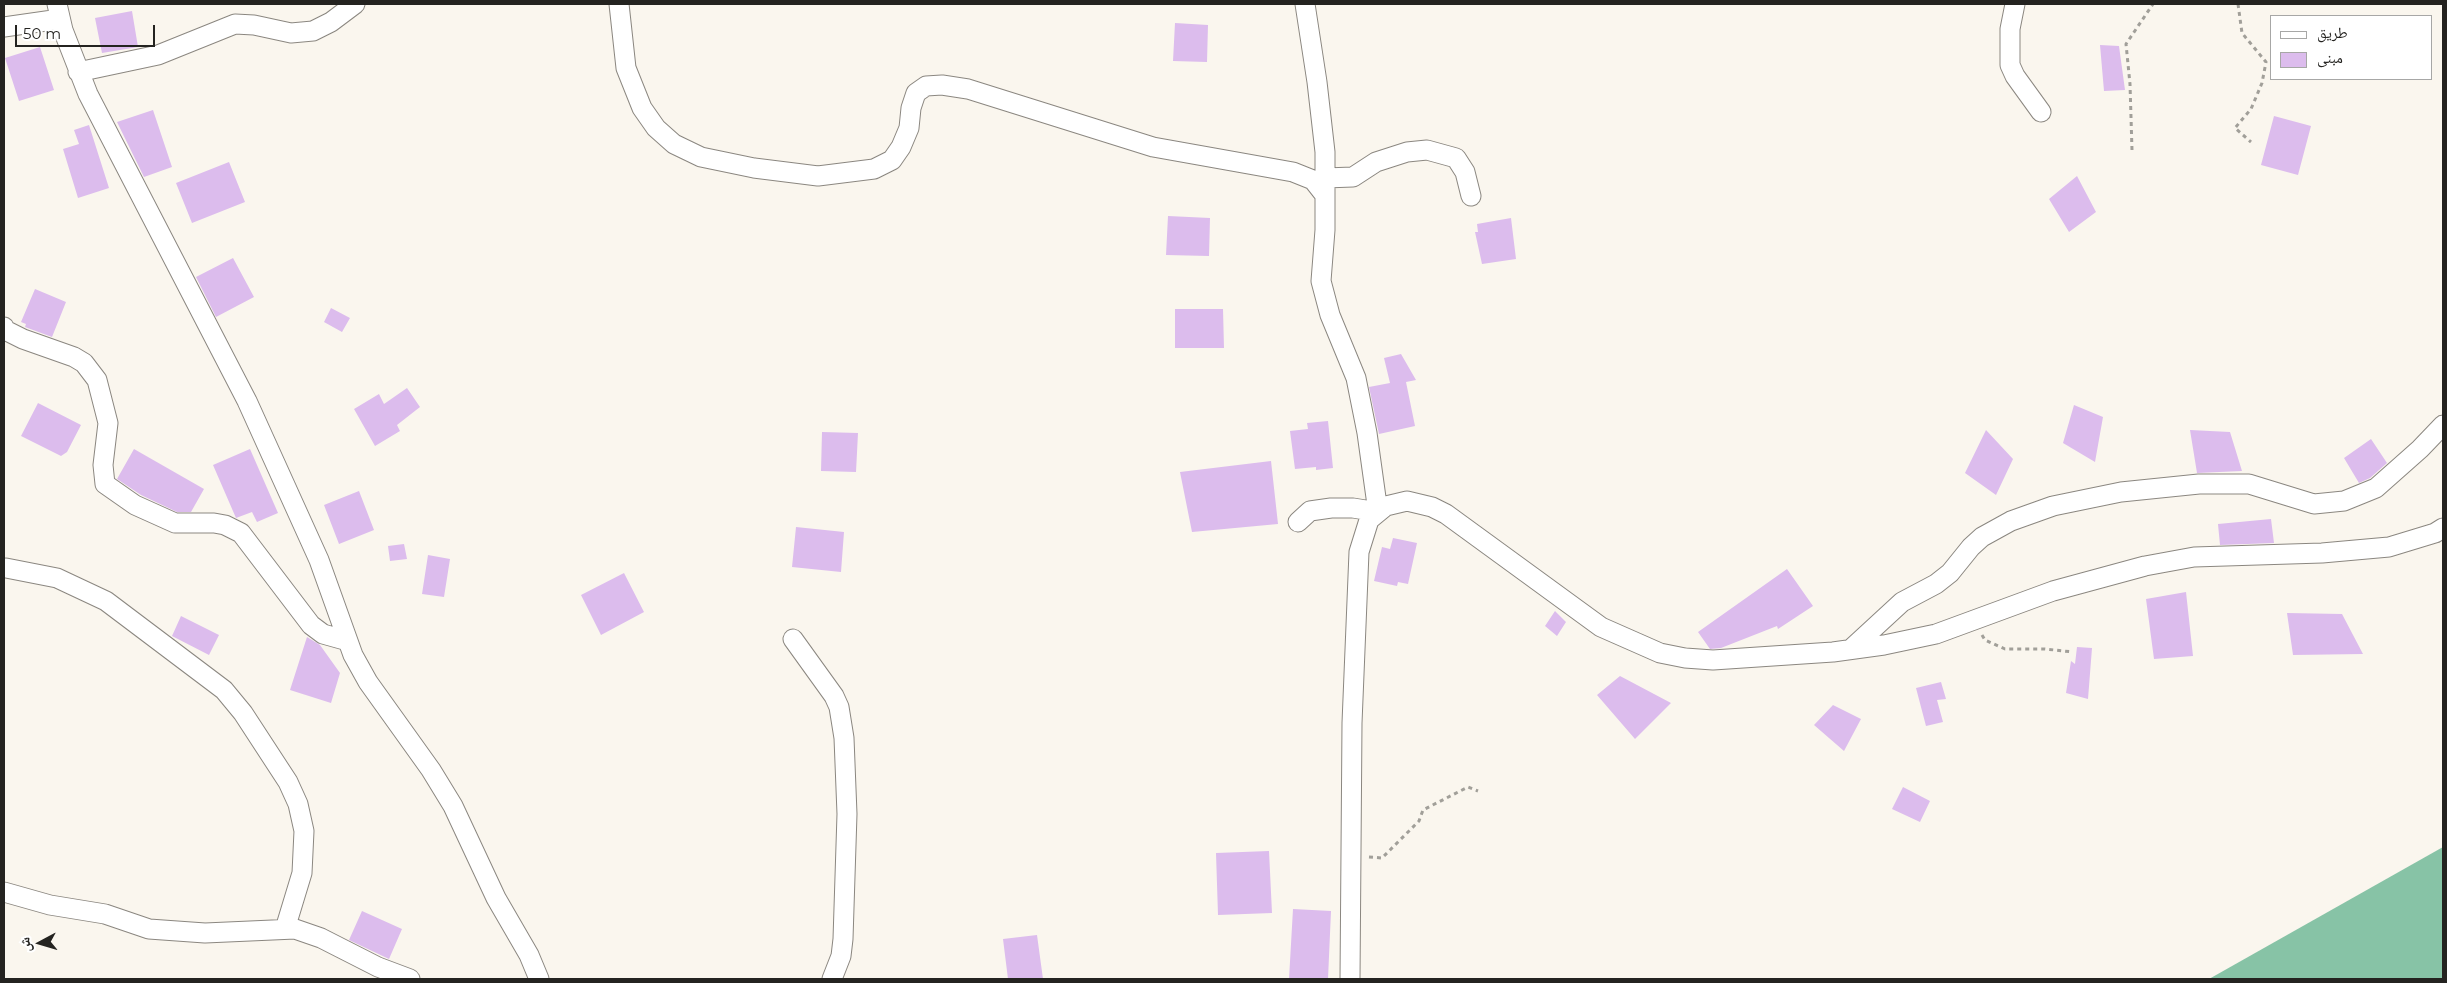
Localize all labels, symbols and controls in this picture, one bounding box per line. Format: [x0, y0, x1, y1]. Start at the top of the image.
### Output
scale bar [18, 15, 158, 47]
legend [2270, 15, 2432, 80]
text: طريق [2317, 23, 2348, 42]
text: 50 m [23, 24, 61, 43]
text: مبنى [2317, 48, 2343, 67]
north arrow [15, 918, 65, 968]
text: ش [15, 936, 35, 953]

